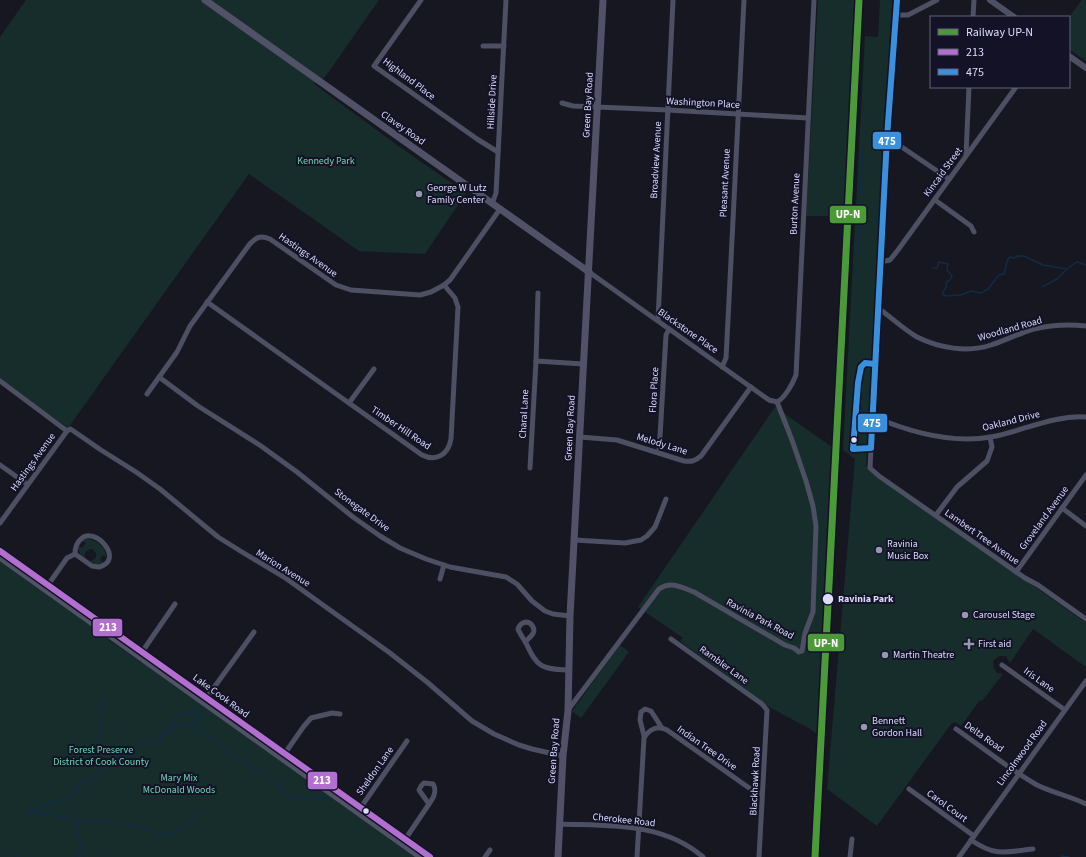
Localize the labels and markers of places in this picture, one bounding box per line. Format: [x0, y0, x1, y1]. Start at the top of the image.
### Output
place label: George W Lutz Family Center [427, 181, 486, 207]
marker: George W Lutz Family Center [414, 189, 424, 199]
unlabelled marker [849, 435, 859, 445]
place label: Ravinia Music Box [887, 537, 929, 563]
marker: Ravinia Music Box [874, 545, 884, 555]
marker: Ravinia Park [821, 592, 835, 606]
place label: Ravinia Park [838, 592, 894, 606]
place label: Carousel Stage [973, 608, 1035, 622]
marker: Carousel Stage [960, 610, 970, 620]
place label: First aid [978, 637, 1011, 651]
marker: First aid [963, 638, 975, 650]
place label: Martin Theatre [893, 648, 954, 662]
marker: Martin Theatre [880, 650, 890, 660]
place label: Bennett Gordon Hall [872, 714, 923, 740]
marker: Bennett Gordon Hall [859, 722, 869, 732]
unlabelled marker [361, 806, 371, 816]

